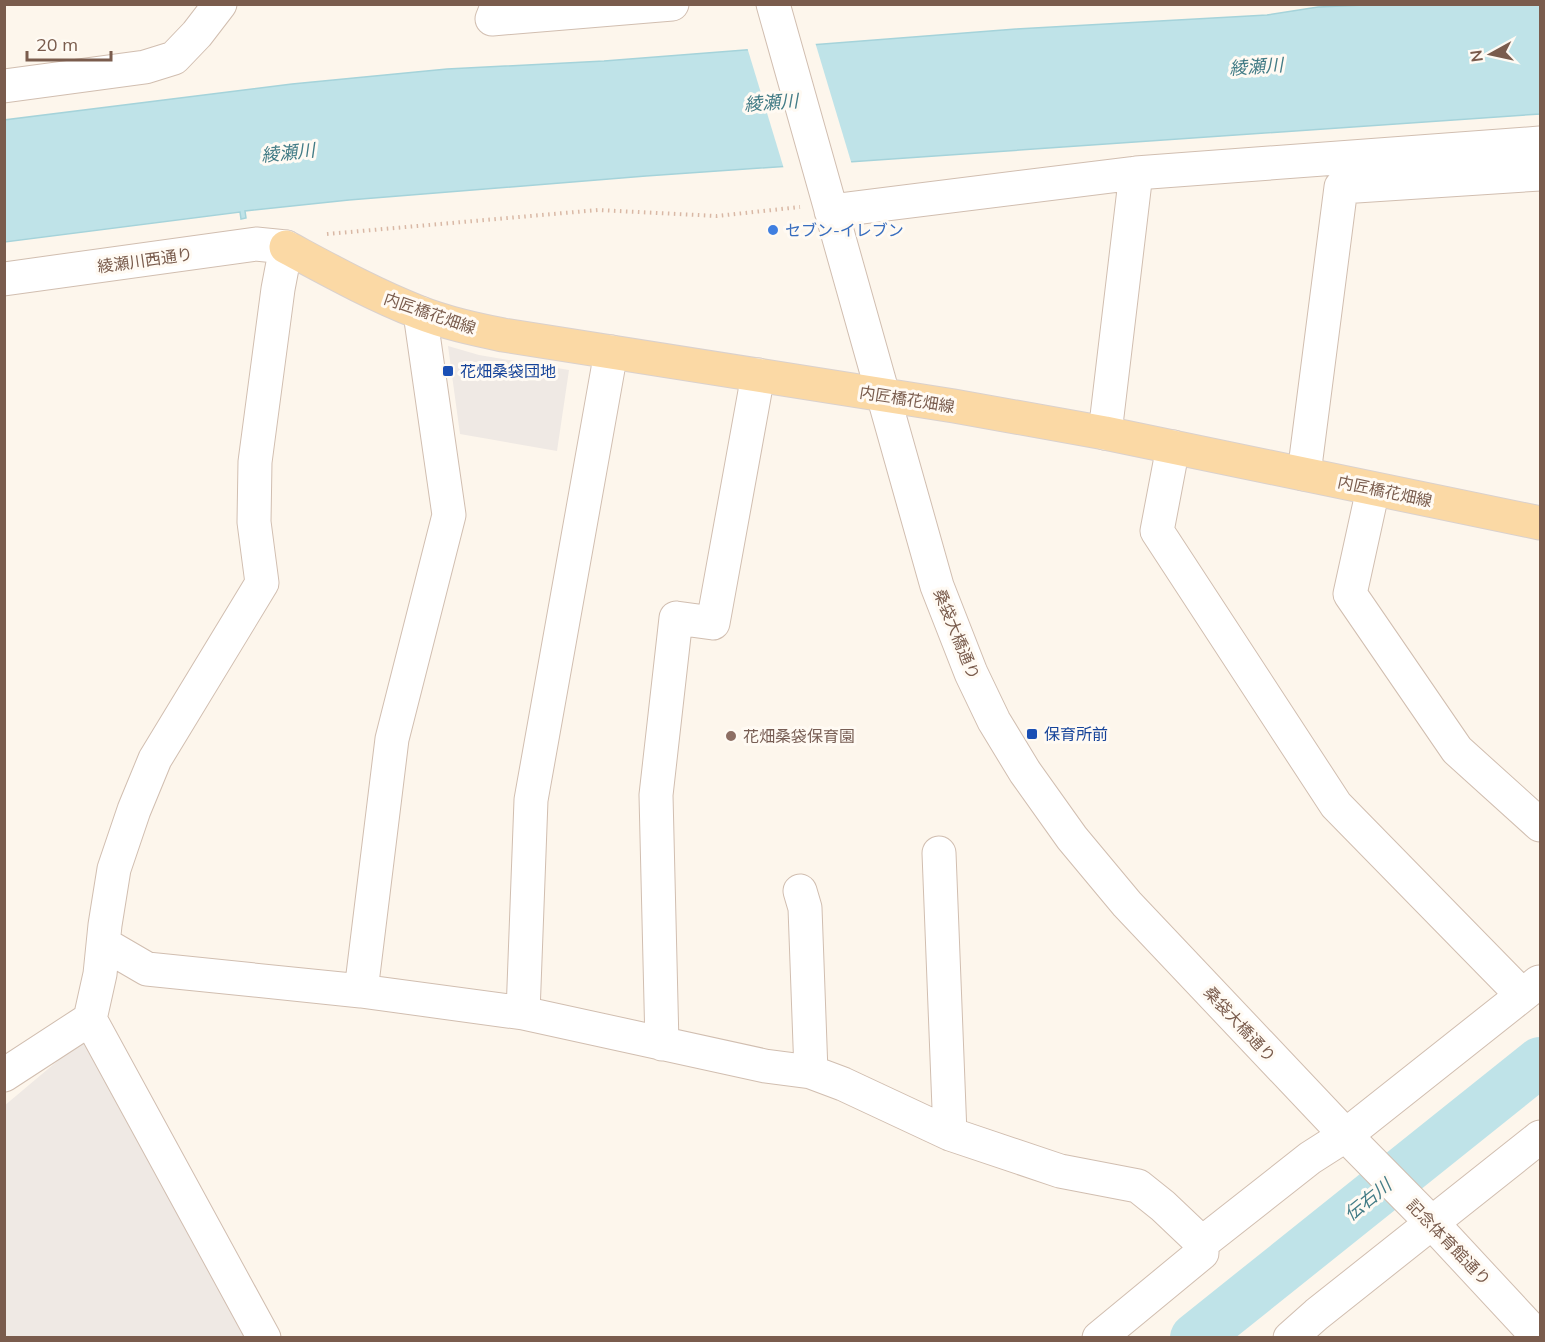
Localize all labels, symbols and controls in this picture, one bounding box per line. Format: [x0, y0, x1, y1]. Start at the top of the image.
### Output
scale bar [27, 24, 111, 62]
north arrow [1461, 24, 1521, 84]
text: 20 m [36, 33, 78, 56]
text: N [1465, 49, 1487, 63]
water label: 綾瀬川 [1228, 53, 1286, 80]
water label: 綾瀬川 [743, 89, 801, 116]
water label: 綾瀬川 [260, 138, 318, 167]
place label: セブン-イレブン [785, 220, 904, 240]
marker: セブン-イレブン [766, 223, 780, 237]
street label: 綾瀬川西通り [96, 243, 194, 277]
street label: 内匠橋花畑線 [381, 288, 479, 338]
place label: 花畑桑袋団地 [460, 361, 556, 381]
marker: 花畑桑袋団地 [441, 364, 455, 378]
street label: 内匠橋花畑線 [858, 382, 956, 416]
street label: 内匠橋花畑線 [1336, 471, 1434, 511]
street label: 桑袋大橋通り [930, 586, 984, 682]
place label: 保育所前 [1044, 724, 1108, 744]
place label: 花畑桑袋保育園 [743, 726, 855, 746]
marker: 保育所前 [1025, 727, 1039, 741]
marker: 花畑桑袋保育園 [724, 729, 738, 743]
street label: 桑袋大橋通り [1200, 982, 1280, 1066]
water label: 伝右川 [1339, 1172, 1397, 1226]
street label: 記念体育館通り [1403, 1195, 1495, 1289]

